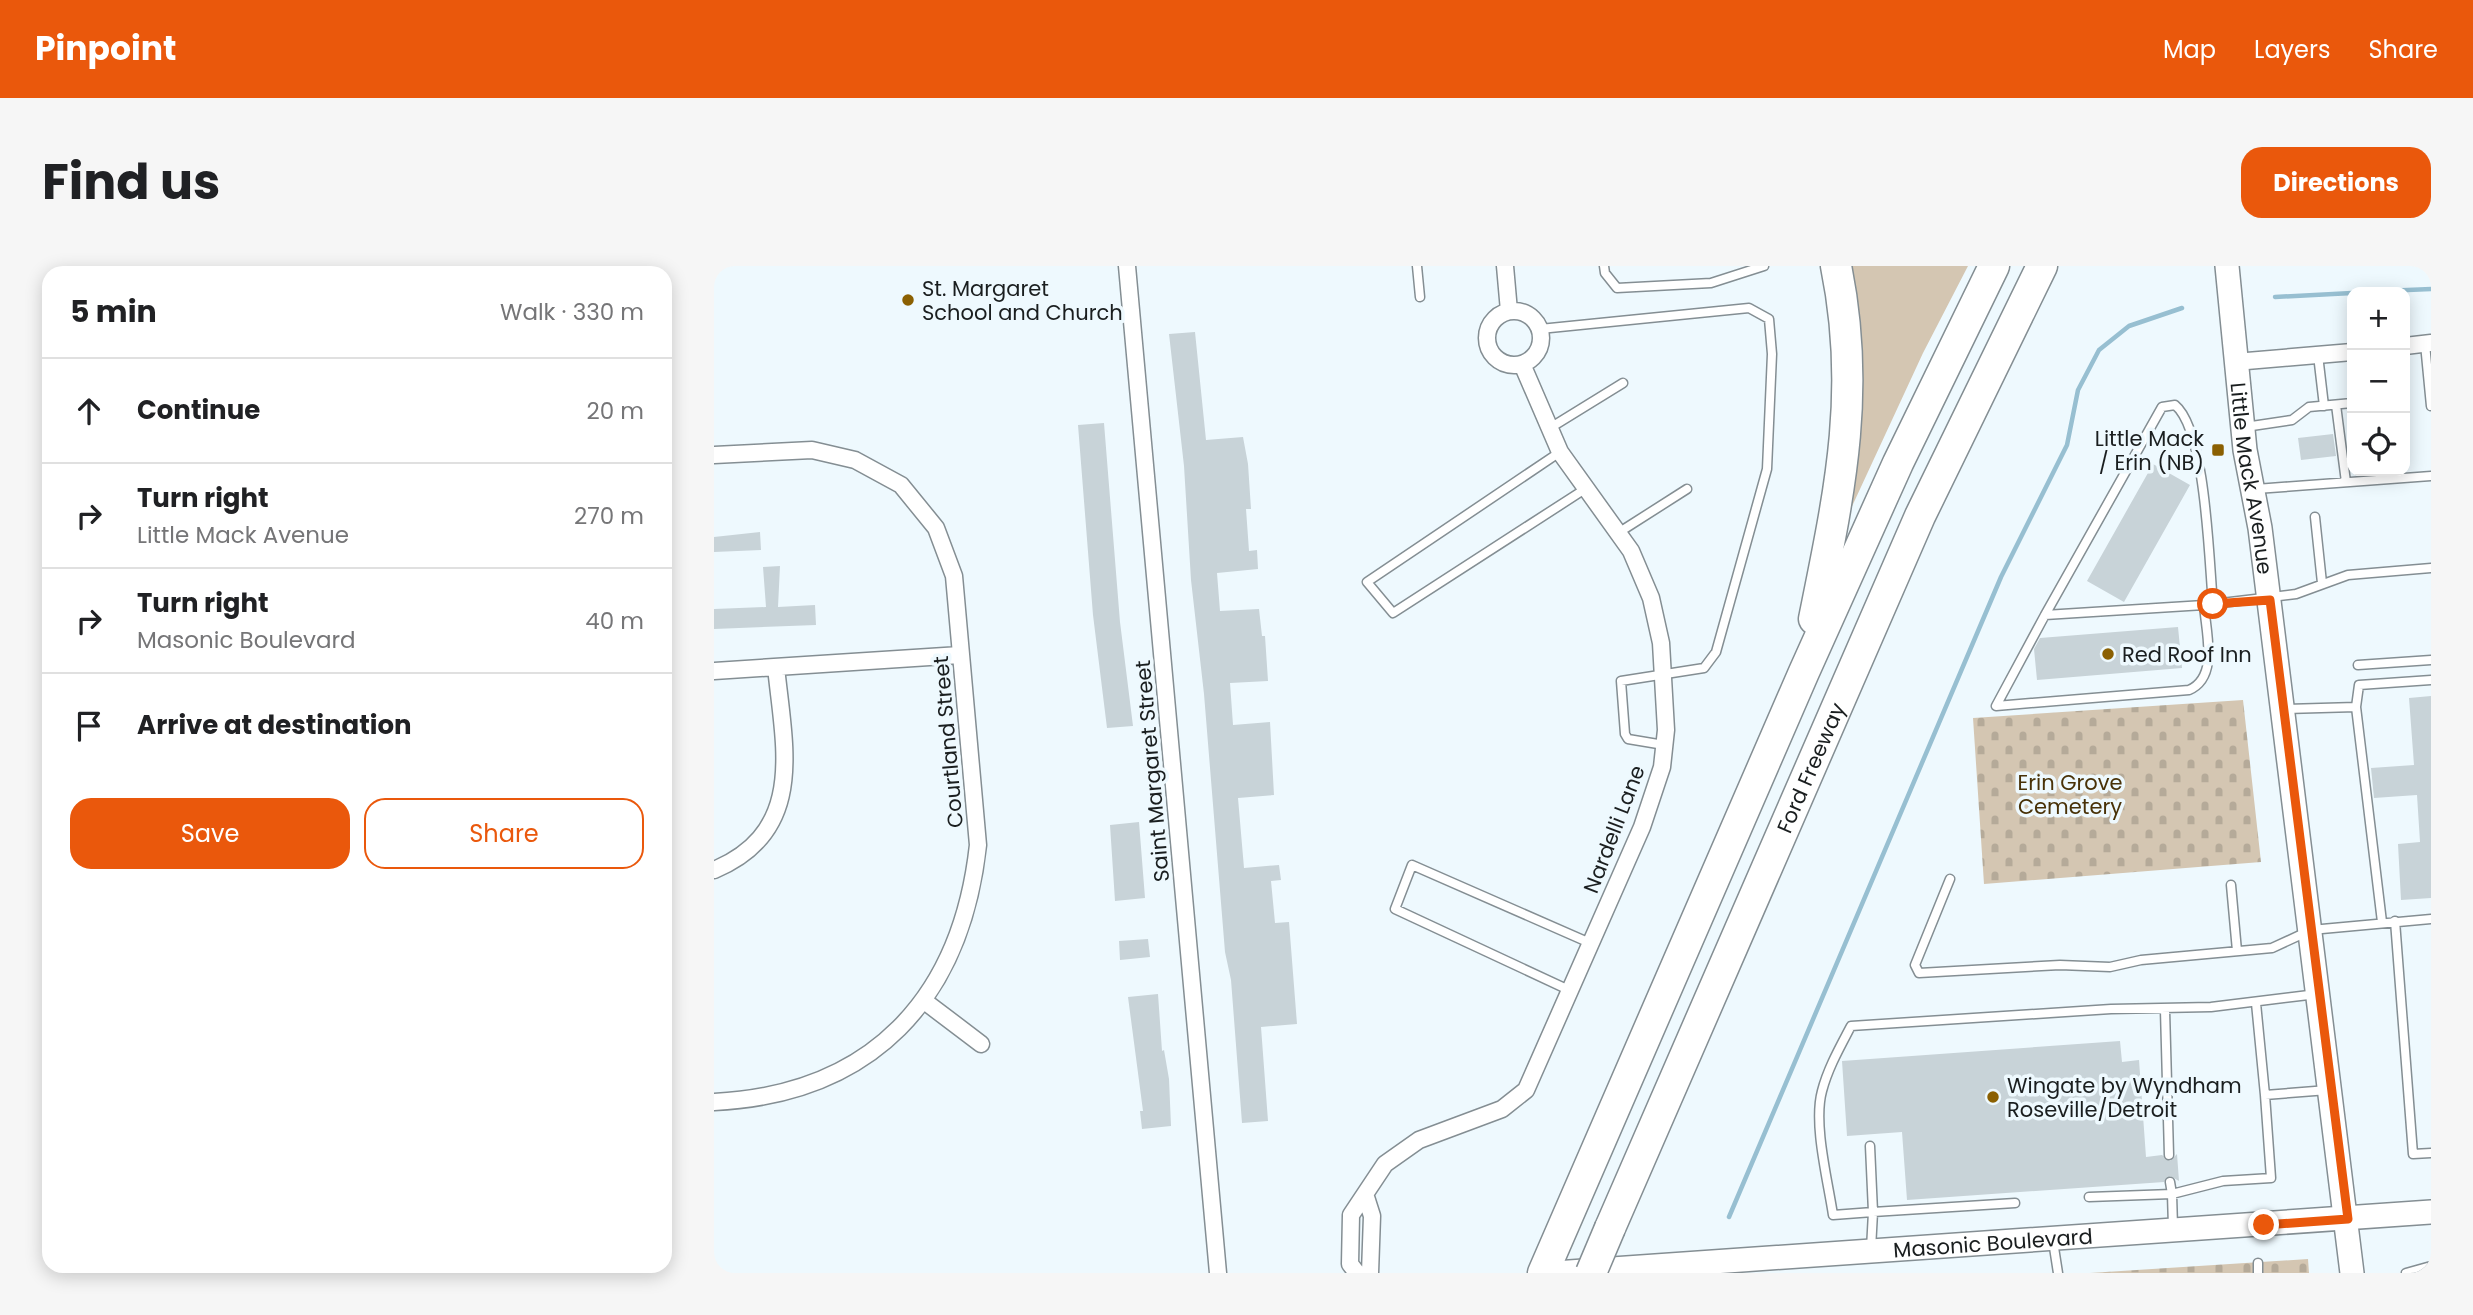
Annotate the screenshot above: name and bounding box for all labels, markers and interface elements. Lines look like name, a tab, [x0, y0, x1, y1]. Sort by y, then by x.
text: Pinpoint	[35, 25, 176, 72]
text: Map	[2163, 33, 2216, 66]
text: Layers	[2254, 33, 2330, 66]
text: Share	[2368, 33, 2438, 66]
button: Directions	[2241, 147, 2431, 218]
text: Find us	[42, 148, 220, 216]
place label: St. Margaret School and Church	[922, 274, 1123, 327]
map controls	[2347, 287, 2410, 476]
button: +	[2347, 287, 2410, 350]
text: 5 min	[70, 290, 157, 333]
marker: St. Margaret School and Church	[900, 292, 916, 308]
text: Walk · 330 m	[500, 296, 644, 328]
button: −	[2347, 350, 2410, 413]
street label: Little Mack Avenue	[2224, 381, 2280, 576]
icon: ahead	[70, 392, 108, 430]
text: Continue	[137, 392, 260, 428]
text: 20 m	[586, 395, 644, 427]
button: locate	[2347, 413, 2410, 476]
place label: Little Mack / Erin (NB)	[2095, 424, 2204, 477]
marker: Little Mack / Erin (NB)	[2210, 442, 2226, 458]
text: Turn right	[137, 480, 269, 516]
icon: right	[70, 497, 108, 535]
text: 270 m	[574, 500, 644, 532]
text: Little Mack Avenue	[137, 519, 349, 551]
text: Turn right	[137, 585, 269, 621]
route start	[2197, 588, 2228, 619]
icon: right	[70, 602, 108, 640]
text: 40 m	[585, 605, 644, 637]
text: Masonic Boulevard	[137, 624, 356, 656]
place label: Red Roof Inn	[2122, 640, 2252, 669]
marker: Red Roof Inn	[2100, 646, 2116, 662]
street label: Courtland Street	[926, 655, 970, 829]
street label: Saint Margaret Street	[1128, 659, 1176, 883]
street label: Ford Freeway	[1769, 698, 1852, 837]
icon: arrive	[70, 707, 108, 745]
text: Arrive at destination	[137, 707, 412, 743]
street label: Nardelli Lane	[1576, 761, 1652, 897]
park label: Erin Grove Cemetery	[2017, 768, 2123, 821]
button: Save	[70, 798, 350, 869]
button: Share	[364, 798, 644, 869]
place label: Wingate by Wyndham Roseville/Detroit	[2007, 1071, 2242, 1124]
marker: Wingate by Wyndham Roseville/Detroit	[1985, 1089, 2001, 1105]
route end	[2248, 1209, 2279, 1240]
street label: Masonic Boulevard	[1892, 1221, 2094, 1264]

